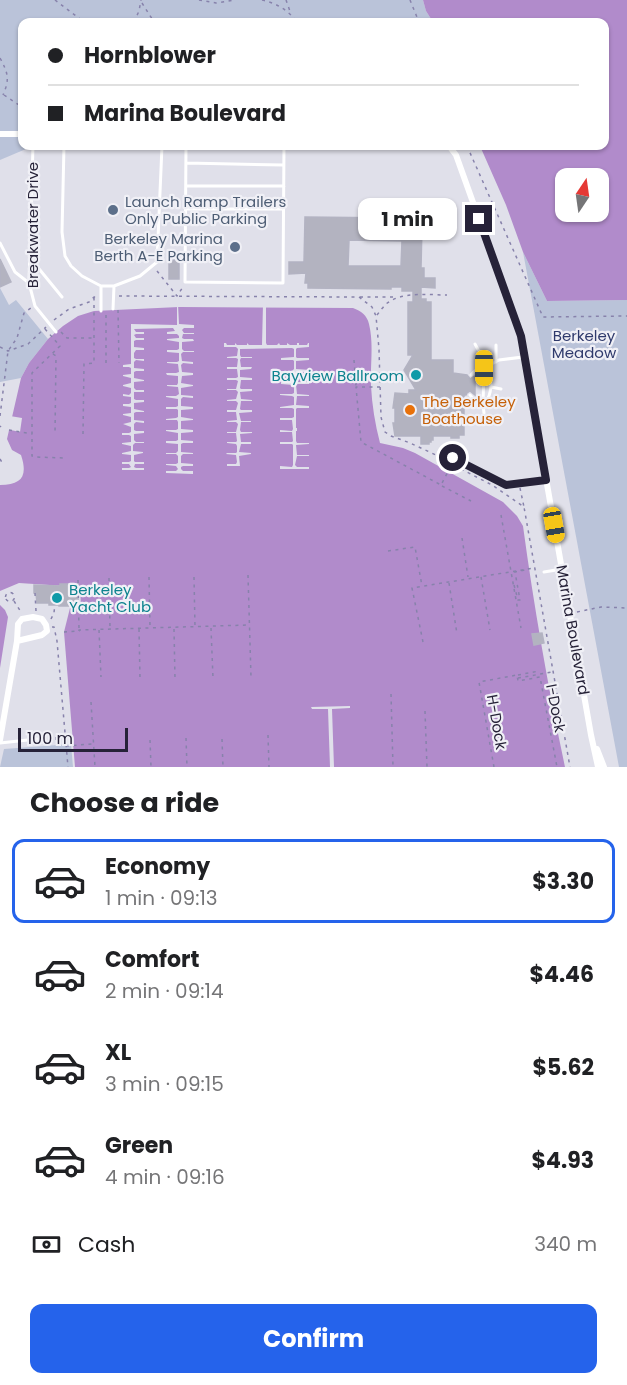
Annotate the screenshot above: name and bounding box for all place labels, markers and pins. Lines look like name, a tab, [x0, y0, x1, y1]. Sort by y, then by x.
place label: Launch Ramp Trailers Only Public Parking	[125, 191, 287, 229]
marker: Launch Ramp Trailers Only Public Parking	[106, 203, 120, 217]
place label: Berkeley Marina Berth A-E Parking	[94, 228, 223, 266]
marker: Berkeley Marina Berth A-E Parking	[228, 240, 242, 254]
place label: Bayview Ballroom	[272, 365, 404, 386]
marker: Bayview Ballroom	[409, 368, 423, 382]
place label: The Berkeley Boathouse	[422, 391, 516, 429]
marker: The Berkeley Boathouse	[403, 403, 417, 417]
place label: Berkeley Yacht Club	[69, 579, 151, 617]
marker: Berkeley Yacht Club	[50, 591, 64, 605]

